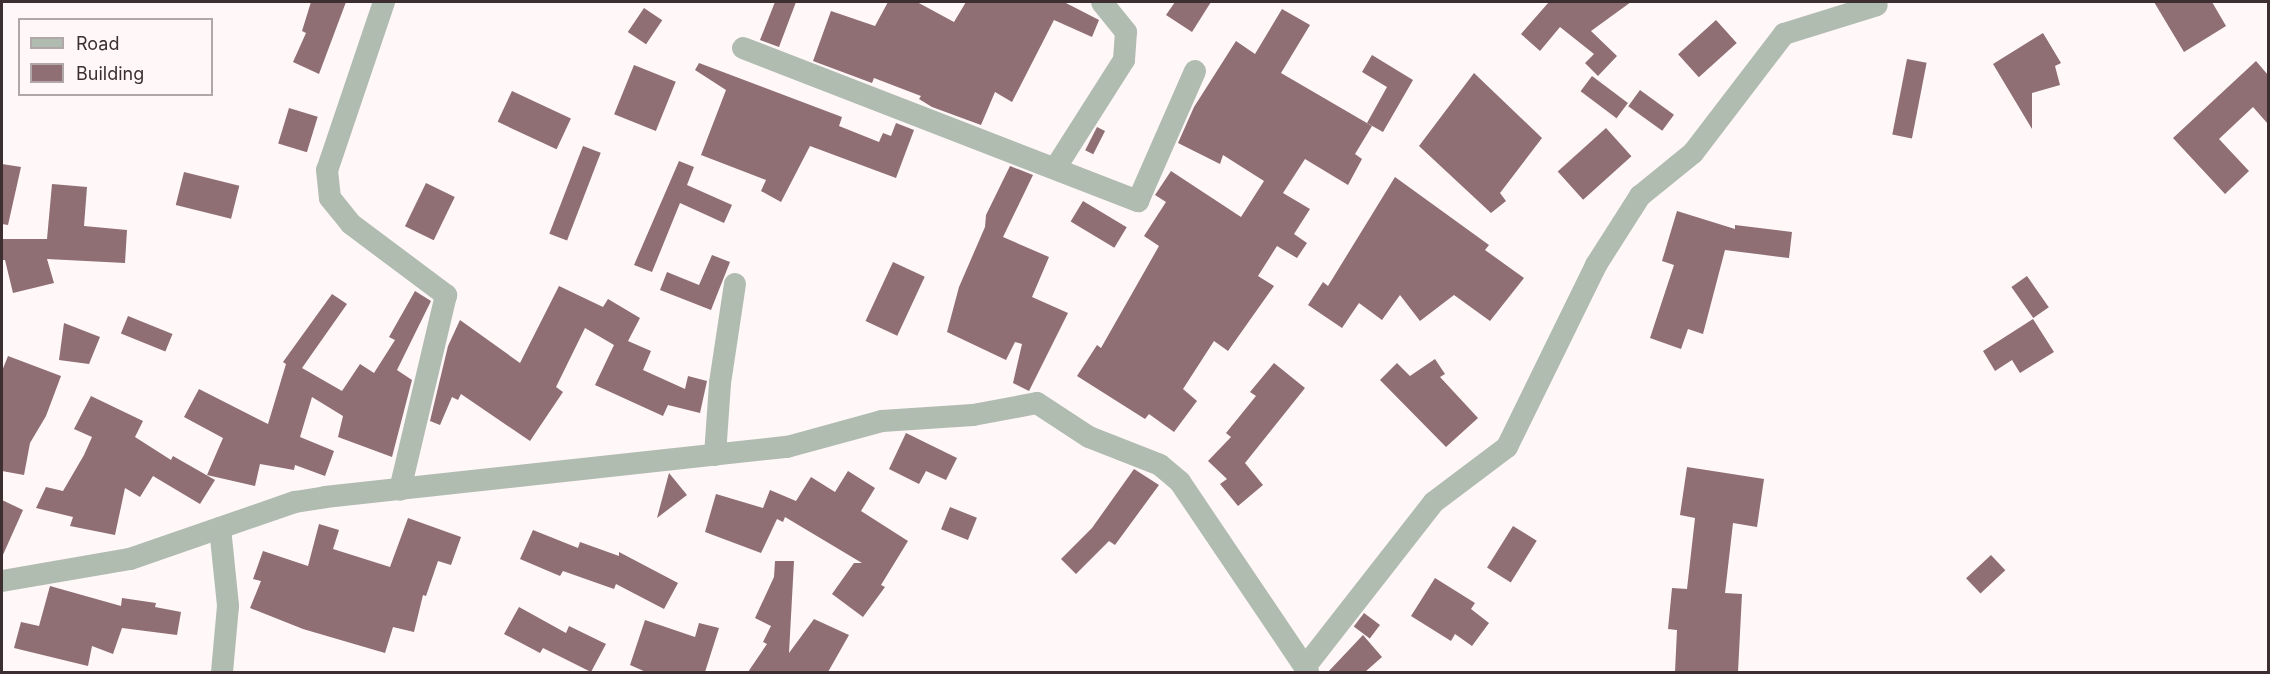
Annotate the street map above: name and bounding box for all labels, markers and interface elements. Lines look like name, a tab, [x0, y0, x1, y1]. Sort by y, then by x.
legend	[18, 18, 213, 96]
text: Road	[76, 33, 119, 54]
text: Building	[76, 63, 144, 84]

